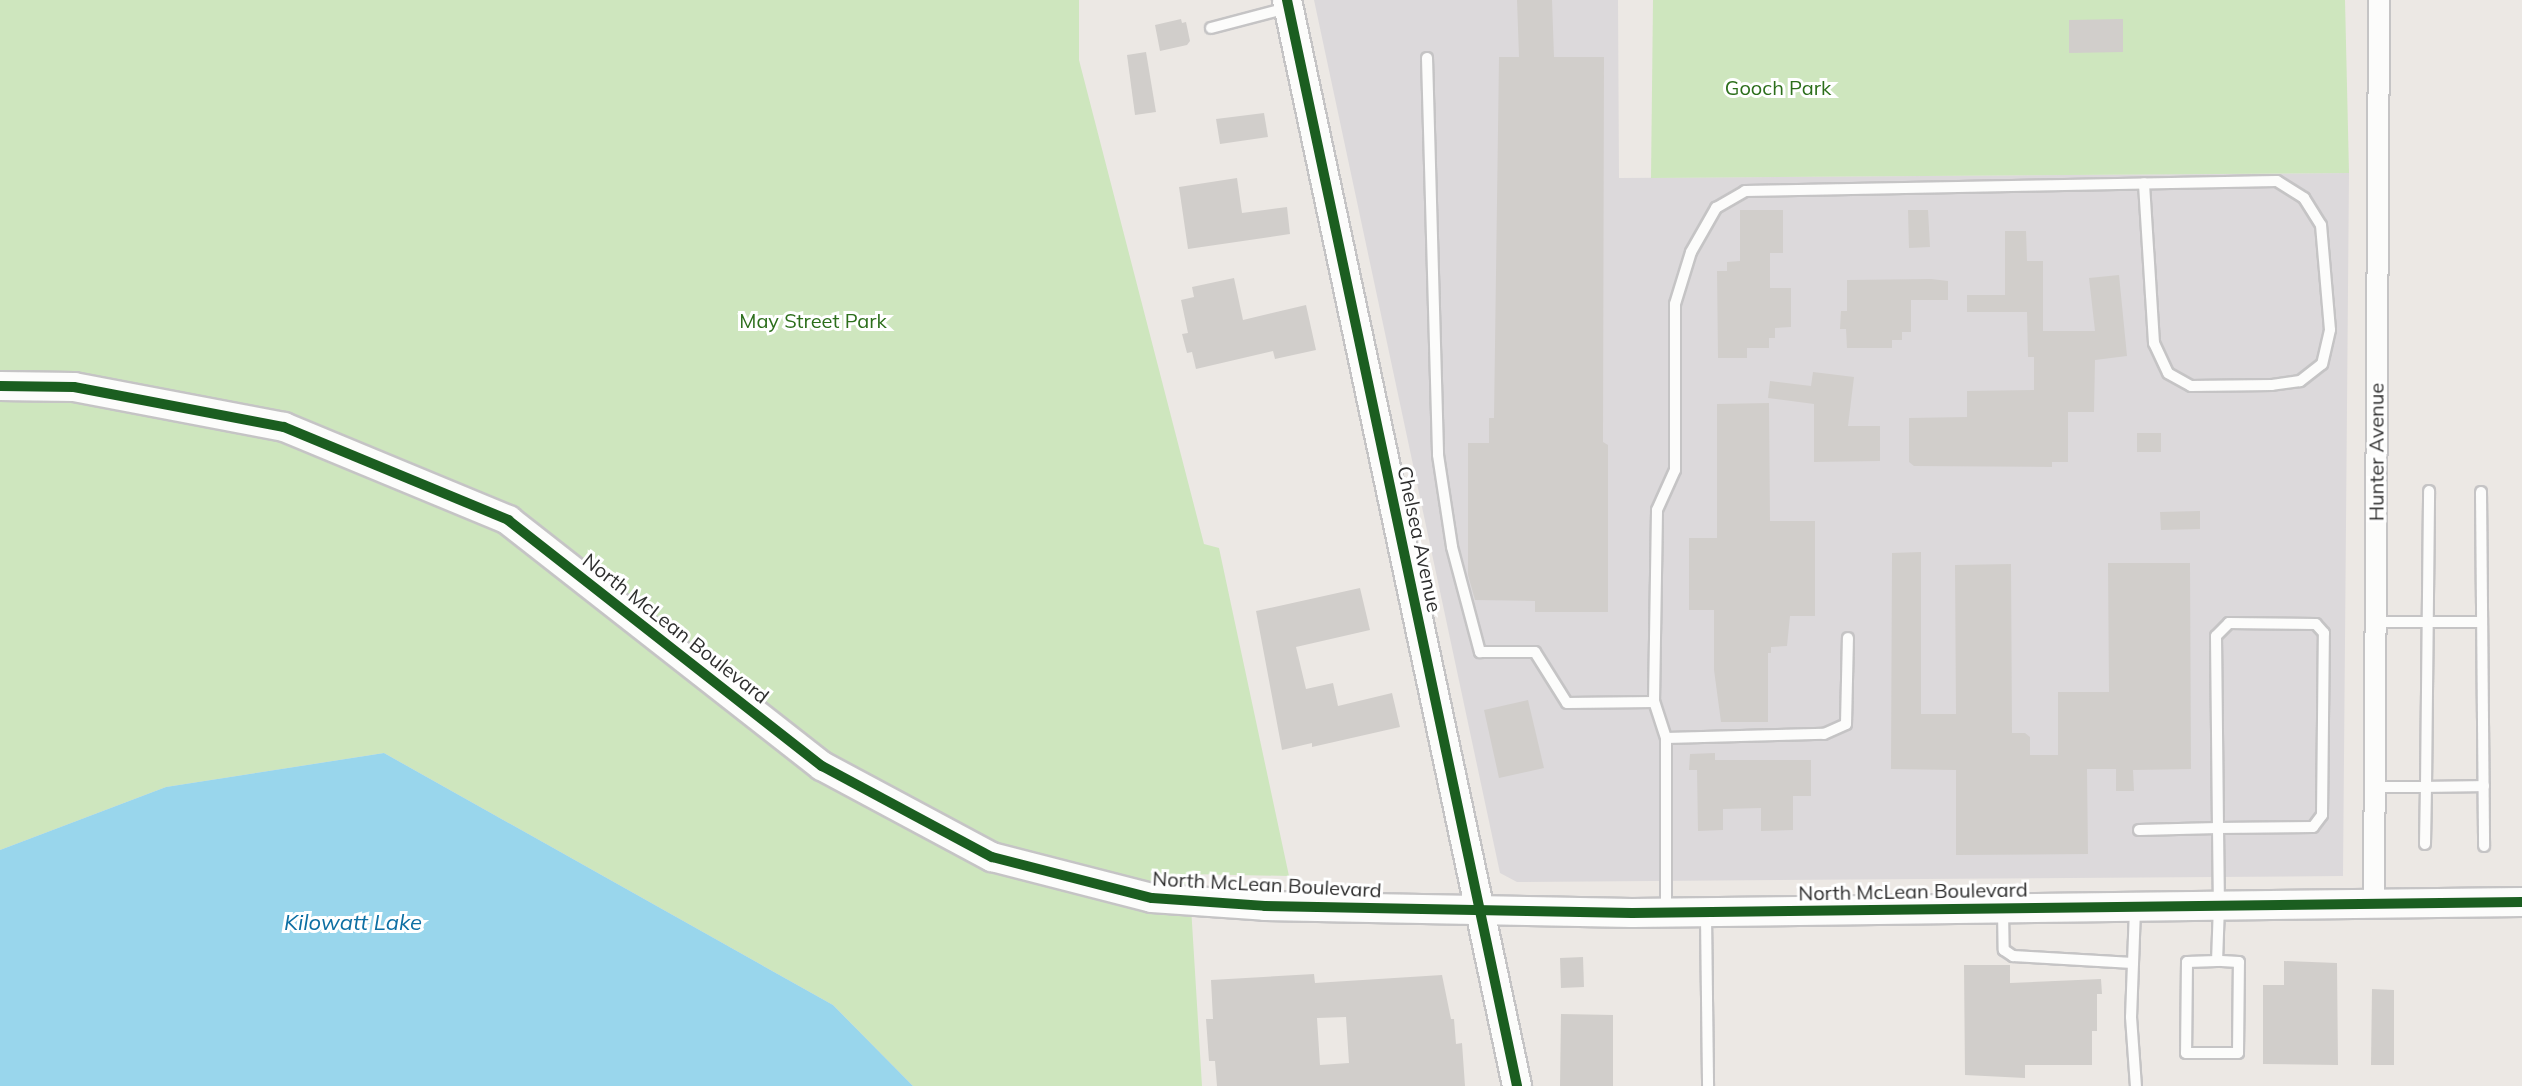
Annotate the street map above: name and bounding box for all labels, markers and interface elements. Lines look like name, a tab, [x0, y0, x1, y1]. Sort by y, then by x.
park label: Gooch Park	[1725, 75, 1831, 99]
park label: May Street Park	[739, 308, 887, 332]
street label: Hunter Avenue	[2364, 383, 2388, 521]
street label: Chelsea Avenue	[1393, 464, 1447, 614]
street label: North McLean Boulevard	[578, 548, 774, 708]
street label: North McLean Boulevard	[1152, 866, 1382, 902]
street label: North McLean Boulevard	[1798, 877, 2028, 905]
water label: Kilowatt Lake	[284, 910, 422, 936]

